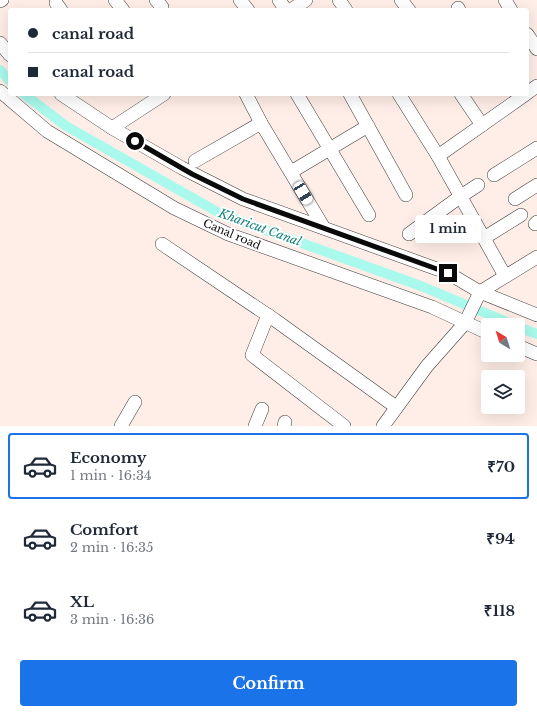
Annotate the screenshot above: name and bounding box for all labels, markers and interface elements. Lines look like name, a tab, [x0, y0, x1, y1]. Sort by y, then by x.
text: canal road	[52, 24, 134, 43]
text: canal road	[52, 62, 134, 81]
route start	[126, 132, 144, 150]
car	[292, 180, 314, 206]
water label: Kharicut Canal	[216, 205, 304, 249]
callout: 1 min	[415, 215, 481, 243]
street label: Canal road	[201, 216, 263, 253]
text: 1 min	[429, 220, 467, 237]
route end	[439, 264, 457, 282]
north arrow	[481, 318, 525, 362]
map controls	[481, 318, 525, 414]
button: layers	[481, 370, 525, 414]
icon: car	[22, 448, 58, 484]
text: Economy	[70, 448, 147, 467]
text: ₹70	[487, 457, 515, 476]
text: 1 min · 16:34	[70, 467, 152, 484]
icon: car	[22, 520, 58, 556]
text: Comfort	[70, 520, 138, 539]
text: ₹94	[486, 529, 515, 548]
text: 2 min · 16:35	[70, 539, 154, 556]
icon: car	[22, 592, 58, 628]
text: XL	[70, 592, 94, 611]
text: ₹118	[484, 601, 515, 620]
text: 3 min · 16:36	[70, 611, 154, 628]
button: Confirm	[20, 660, 517, 706]

